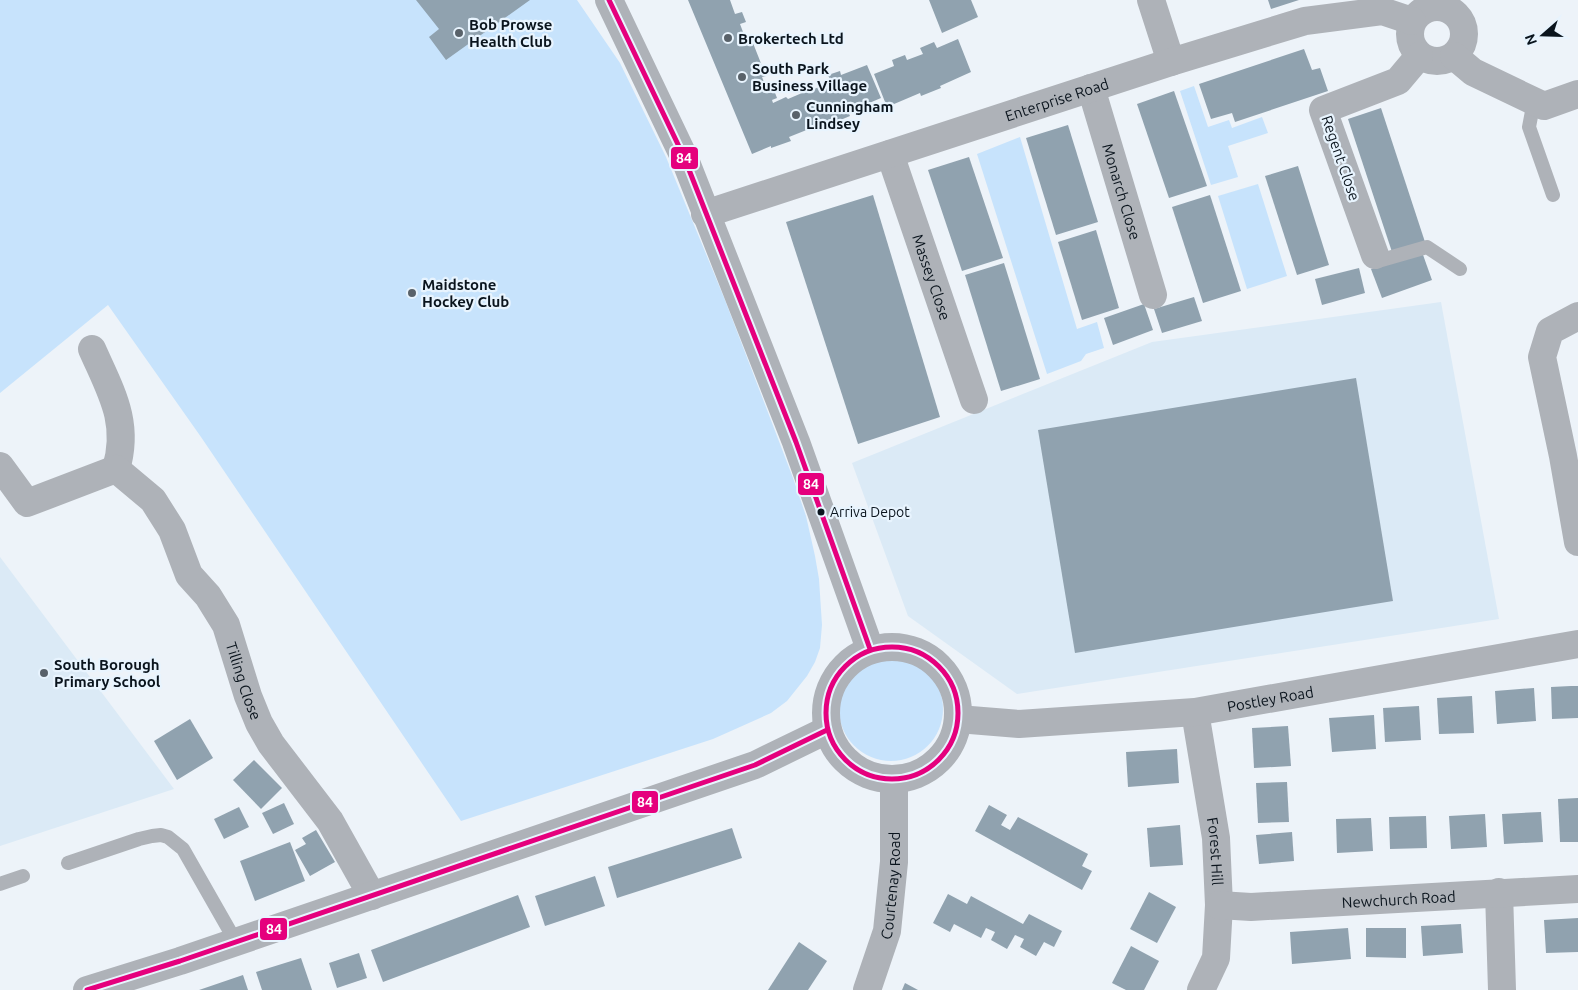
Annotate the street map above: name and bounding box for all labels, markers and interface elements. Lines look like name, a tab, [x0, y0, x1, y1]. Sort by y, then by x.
north arrow	[1518, 10, 1568, 60]
place label: Bob Prowse Health Club	[469, 16, 552, 50]
marker: Bob Prowse Health Club	[453, 27, 465, 39]
place label: Brokertech Ltd	[738, 30, 844, 47]
marker: Brokertech Ltd	[722, 32, 734, 44]
text: N	[1521, 32, 1540, 47]
place label: South Park Business Village	[752, 60, 867, 94]
marker: South Park Business Village	[736, 71, 748, 83]
street label: Enterprise Road	[1003, 74, 1111, 124]
place label: Cunningham Lindsey	[806, 98, 893, 132]
marker: Cunningham Lindsey	[790, 109, 802, 121]
street label: Regent Close	[1318, 113, 1364, 203]
street label: Monarch Close	[1100, 141, 1144, 242]
line badge: 84	[670, 146, 699, 170]
text: 84	[676, 150, 692, 166]
street label: Massey Close	[910, 232, 955, 322]
place label: Maidstone Hockey Club	[422, 276, 509, 310]
marker: Maidstone Hockey Club	[406, 287, 418, 299]
line badge: 84	[797, 472, 825, 496]
text: 84	[803, 476, 819, 492]
place label: Arriva Depot	[830, 504, 910, 520]
marker: Arriva Depot	[816, 507, 826, 517]
street label: Tilling Close	[223, 640, 265, 722]
place label: South Borough Primary School	[54, 656, 161, 690]
marker: South Borough Primary School	[38, 667, 50, 679]
street label: Postley Road	[1226, 683, 1315, 715]
line badge: 84	[631, 790, 659, 814]
text: 84	[637, 794, 653, 810]
street label: Forest Hill	[1204, 816, 1227, 886]
street label: Courtenay Road	[876, 832, 903, 942]
street label: Newchurch Road	[1341, 887, 1456, 910]
line badge: 84	[259, 917, 288, 941]
text: 84	[266, 921, 282, 937]

